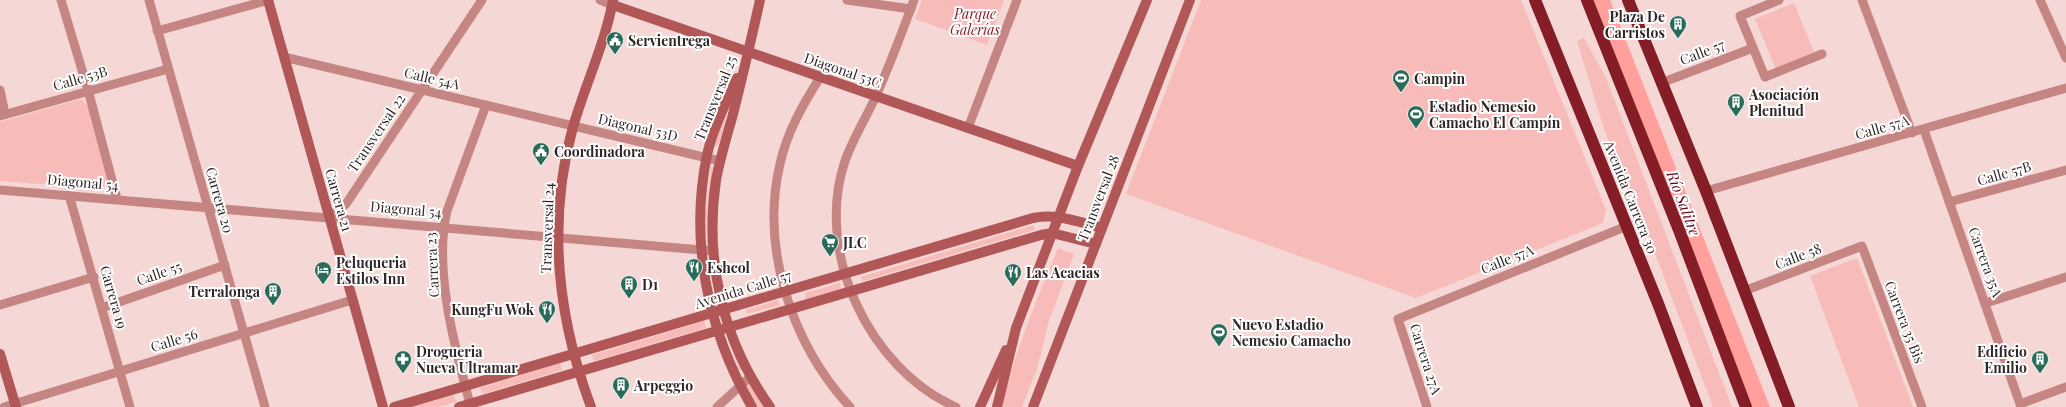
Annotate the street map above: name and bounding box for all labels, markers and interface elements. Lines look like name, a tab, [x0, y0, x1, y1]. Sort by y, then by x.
park label: Parque Galerías	[950, 4, 1001, 39]
place label: Plaza De Carristos	[1605, 7, 1665, 42]
building icon: Plaza De Carristos	[1668, 14, 1688, 39]
public building icon: Servientrega	[605, 30, 625, 55]
place label: Servientrega	[628, 31, 711, 50]
street label: Calle 57	[1677, 35, 1727, 69]
street label: Diagonal 53C	[802, 48, 884, 92]
street label: Transversal 25	[689, 53, 741, 143]
street label: Calle 53B	[51, 61, 110, 95]
street label: Calle 54A	[402, 62, 462, 94]
sports icon: Campin	[1391, 68, 1411, 93]
place label: Campin	[1414, 69, 1466, 88]
place label: Asociación Plenitud	[1748, 85, 1820, 120]
street label: Transversal 22	[343, 90, 409, 176]
building icon: Asociación Plenitud	[1726, 92, 1746, 117]
place label: Estadio Nemesio Camacho El Campín	[1429, 97, 1561, 132]
sports icon: Estadio Nemesio Camacho El Campín	[1406, 104, 1426, 129]
street label: Diagonal 53D	[596, 109, 680, 145]
street label: Calle 57A	[1853, 110, 1911, 144]
street label: Avenida Carrera 30	[1599, 137, 1662, 256]
public building icon: Coordinadora	[531, 141, 551, 166]
place label: Coordinadora	[554, 142, 645, 161]
street label: Transversal 28	[1073, 152, 1123, 244]
street label: Calle 57B	[1975, 156, 2033, 190]
street label: Carrera 20	[202, 165, 238, 235]
street label: Carrera 21	[321, 166, 357, 234]
water label: Río Salitre	[1662, 167, 1706, 239]
street label: Diagonal 54	[46, 169, 120, 195]
street label: Transversal 24	[536, 182, 558, 274]
street label: Diagonal 54	[369, 196, 443, 222]
street label: Carrera 35A	[1965, 224, 2008, 300]
street label: Carrera 23	[421, 232, 443, 298]
supermarket icon: JLC	[820, 232, 840, 257]
place label: JLC	[842, 233, 867, 252]
street label: Calle 58	[1772, 239, 1824, 273]
street label: Calle 57A	[1478, 240, 1536, 278]
place label: Peluqueria Estilos Inn	[336, 253, 407, 288]
street label: Calle 55	[134, 256, 184, 290]
restaurant icon: Eshcol	[684, 257, 704, 282]
place label: Eshcol	[707, 258, 751, 277]
hotel icon: Peluqueria Estilos Inn	[313, 260, 333, 285]
restaurant icon: Las Acacias	[1003, 262, 1023, 287]
street label: Carrera 19	[96, 263, 132, 331]
place label: Las Acacias	[1026, 263, 1100, 282]
street label: Avenida Calle 57	[691, 265, 794, 313]
building icon: D1	[619, 274, 639, 299]
place label: D1	[642, 275, 658, 294]
street label: Carrera 35 Bis	[1881, 278, 1929, 366]
building icon: Terralonga	[263, 281, 283, 306]
place label: Terralonga	[188, 282, 261, 301]
restaurant icon: KungFu Wok	[537, 299, 557, 324]
place label: KungFu Wok	[451, 300, 535, 319]
place label: Nuevo Estadio Nemesio Camacho	[1232, 315, 1351, 350]
street label: Carrera 27A	[1406, 321, 1446, 397]
sports icon: Nuevo Estadio Nemesio Camacho	[1209, 322, 1229, 347]
street label: Calle 56	[148, 324, 200, 356]
place label: Drogueria Nueva Ultramar	[416, 342, 518, 377]
place label: Edificio Emilio	[1977, 342, 2027, 377]
pharmacy icon: Drogueria Nueva Ultramar	[393, 349, 413, 374]
building icon: Edificio Emilio	[2030, 349, 2050, 374]
building icon: Arpeggio	[611, 375, 631, 400]
place label: Arpeggio	[633, 376, 693, 395]

